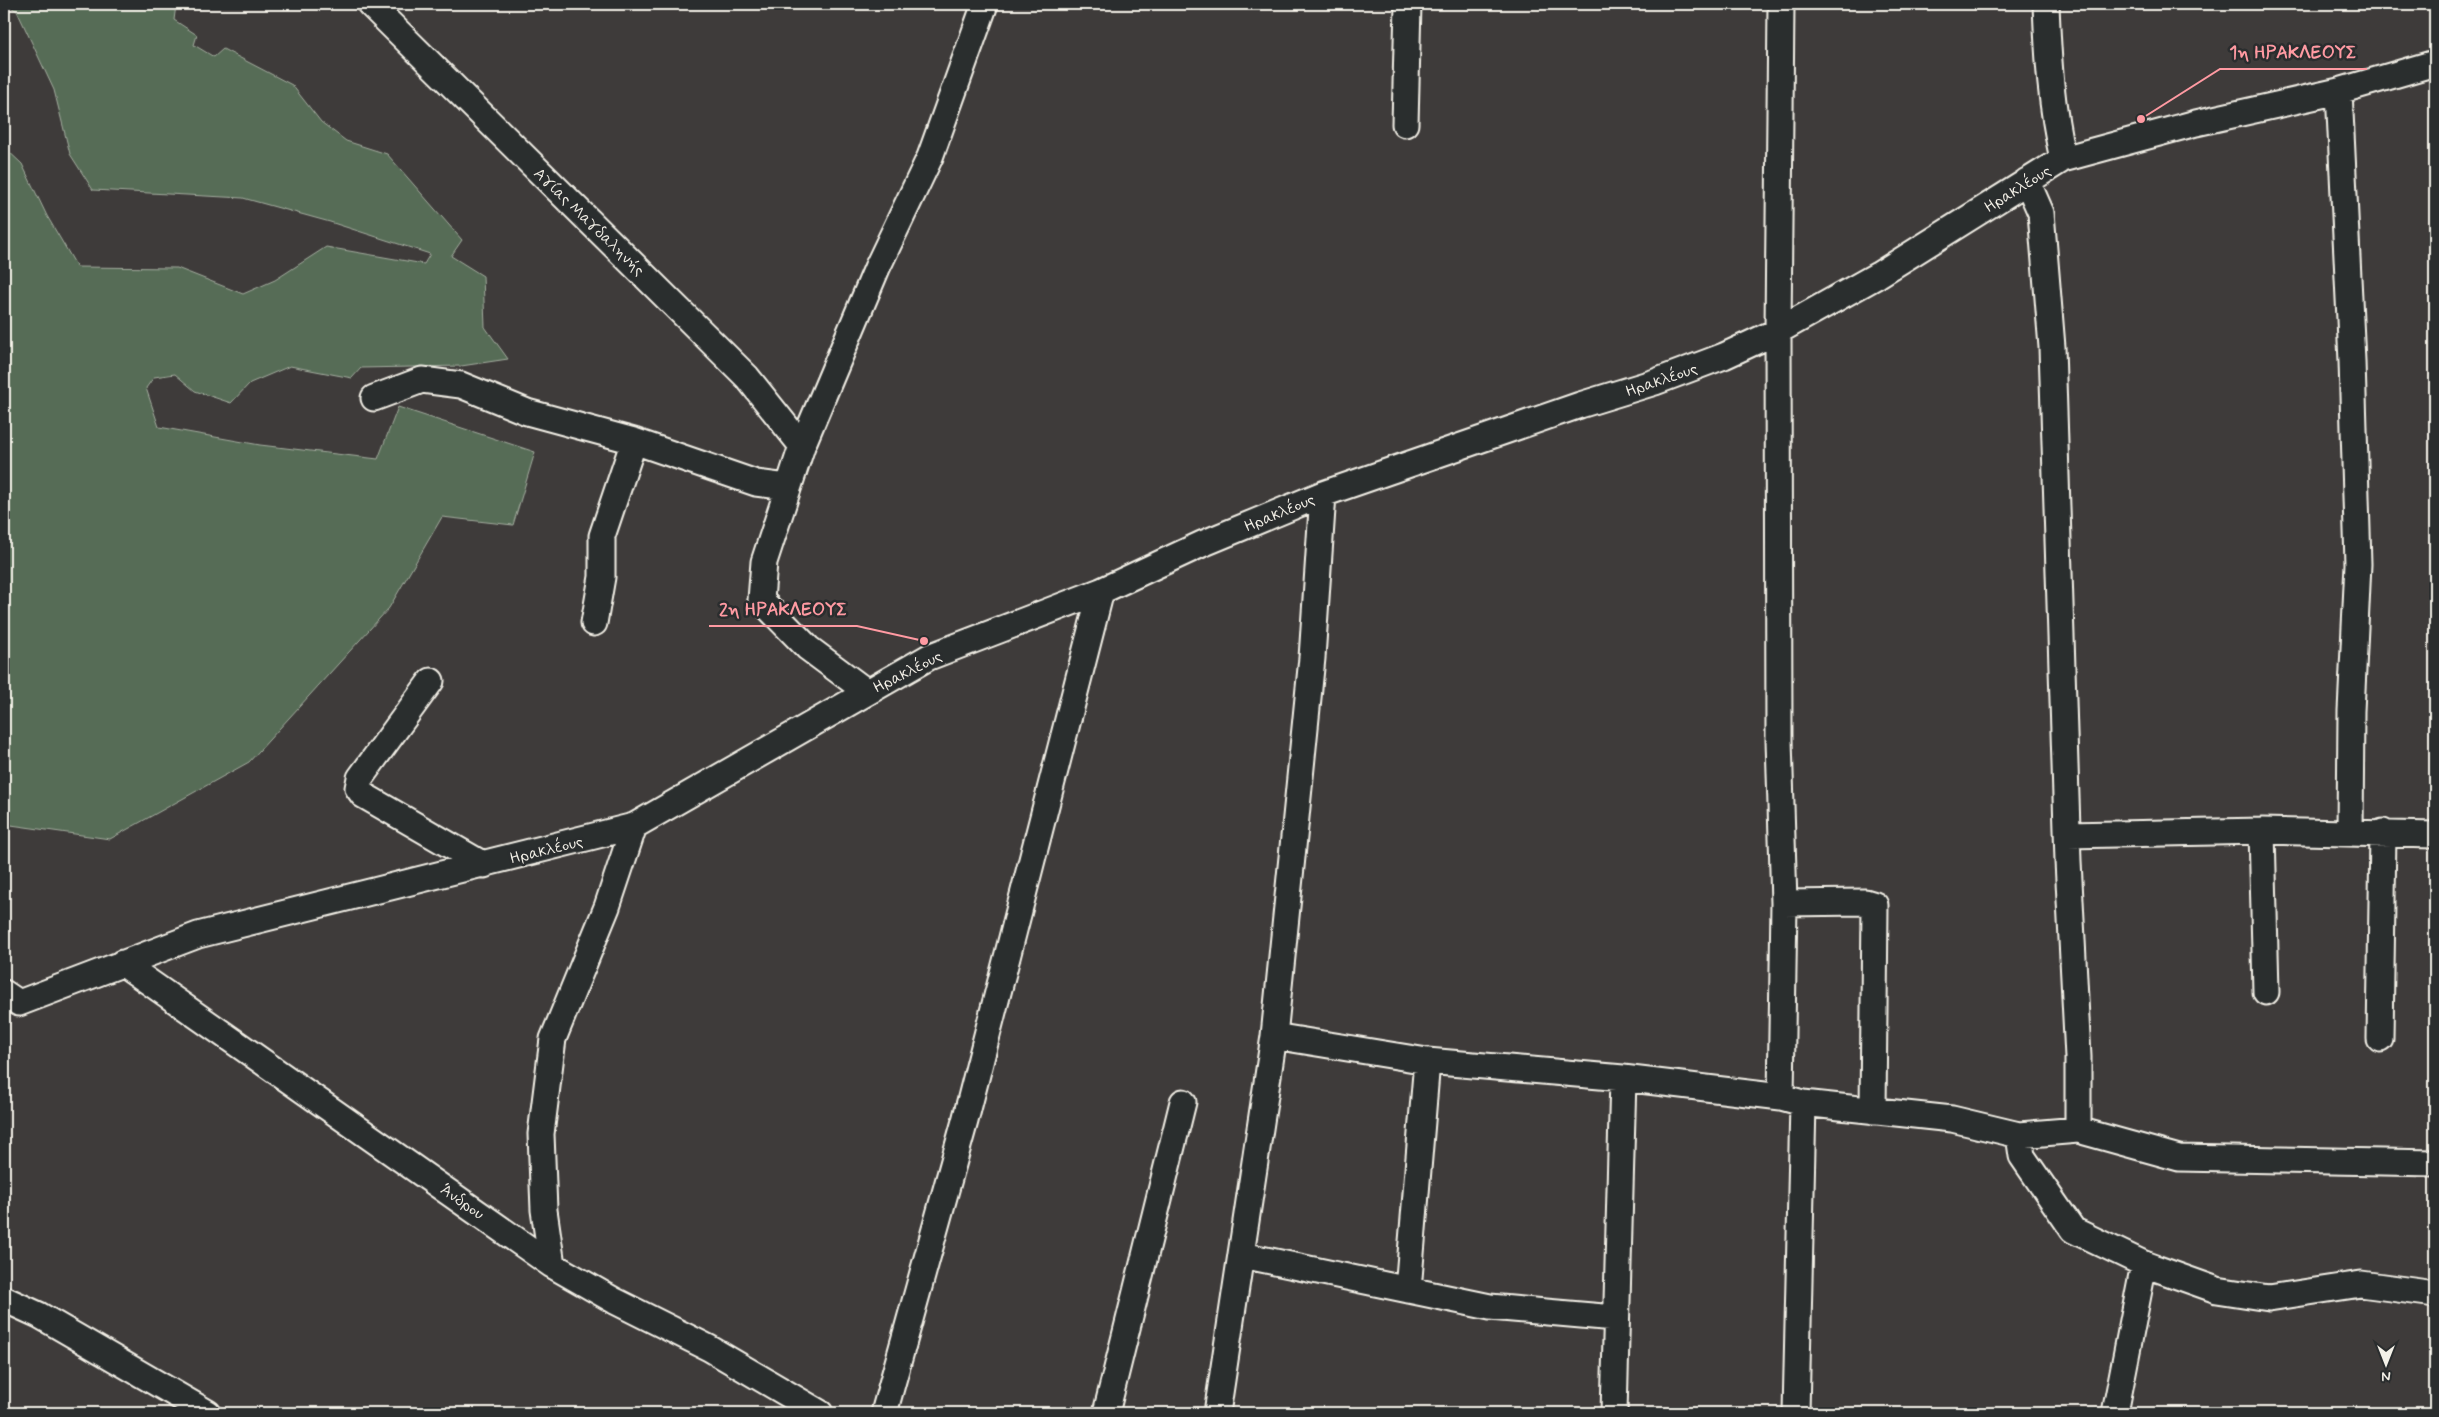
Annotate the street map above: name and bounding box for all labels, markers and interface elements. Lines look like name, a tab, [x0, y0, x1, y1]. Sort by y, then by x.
callout: 1η ΗΡΑΚΛΕΟΥΣ	[2220, 36, 2367, 69]
text: 1η ΗΡΑΚΛΕΟΥΣ	[2229, 41, 2357, 65]
street label: Ηρακλέους	[1980, 160, 2055, 218]
street label: Αγίας Μαγδαληνής	[529, 164, 649, 281]
street label: Ηρακλέους	[1622, 357, 1700, 403]
street label: Ηρακλέους	[1241, 488, 1318, 538]
callout: 2η ΗΡΑΚΛΕΟΥΣ	[709, 593, 857, 626]
text: 2η ΗΡΑΚΛΕΟΥΣ	[719, 598, 847, 622]
street label: Ηρακλέους	[869, 645, 946, 699]
street label: Ηρακλέους	[507, 830, 585, 870]
street label: Άνδρου	[436, 1180, 488, 1225]
north arrow	[2362, 1340, 2412, 1390]
text: N	[2381, 1367, 2391, 1385]

